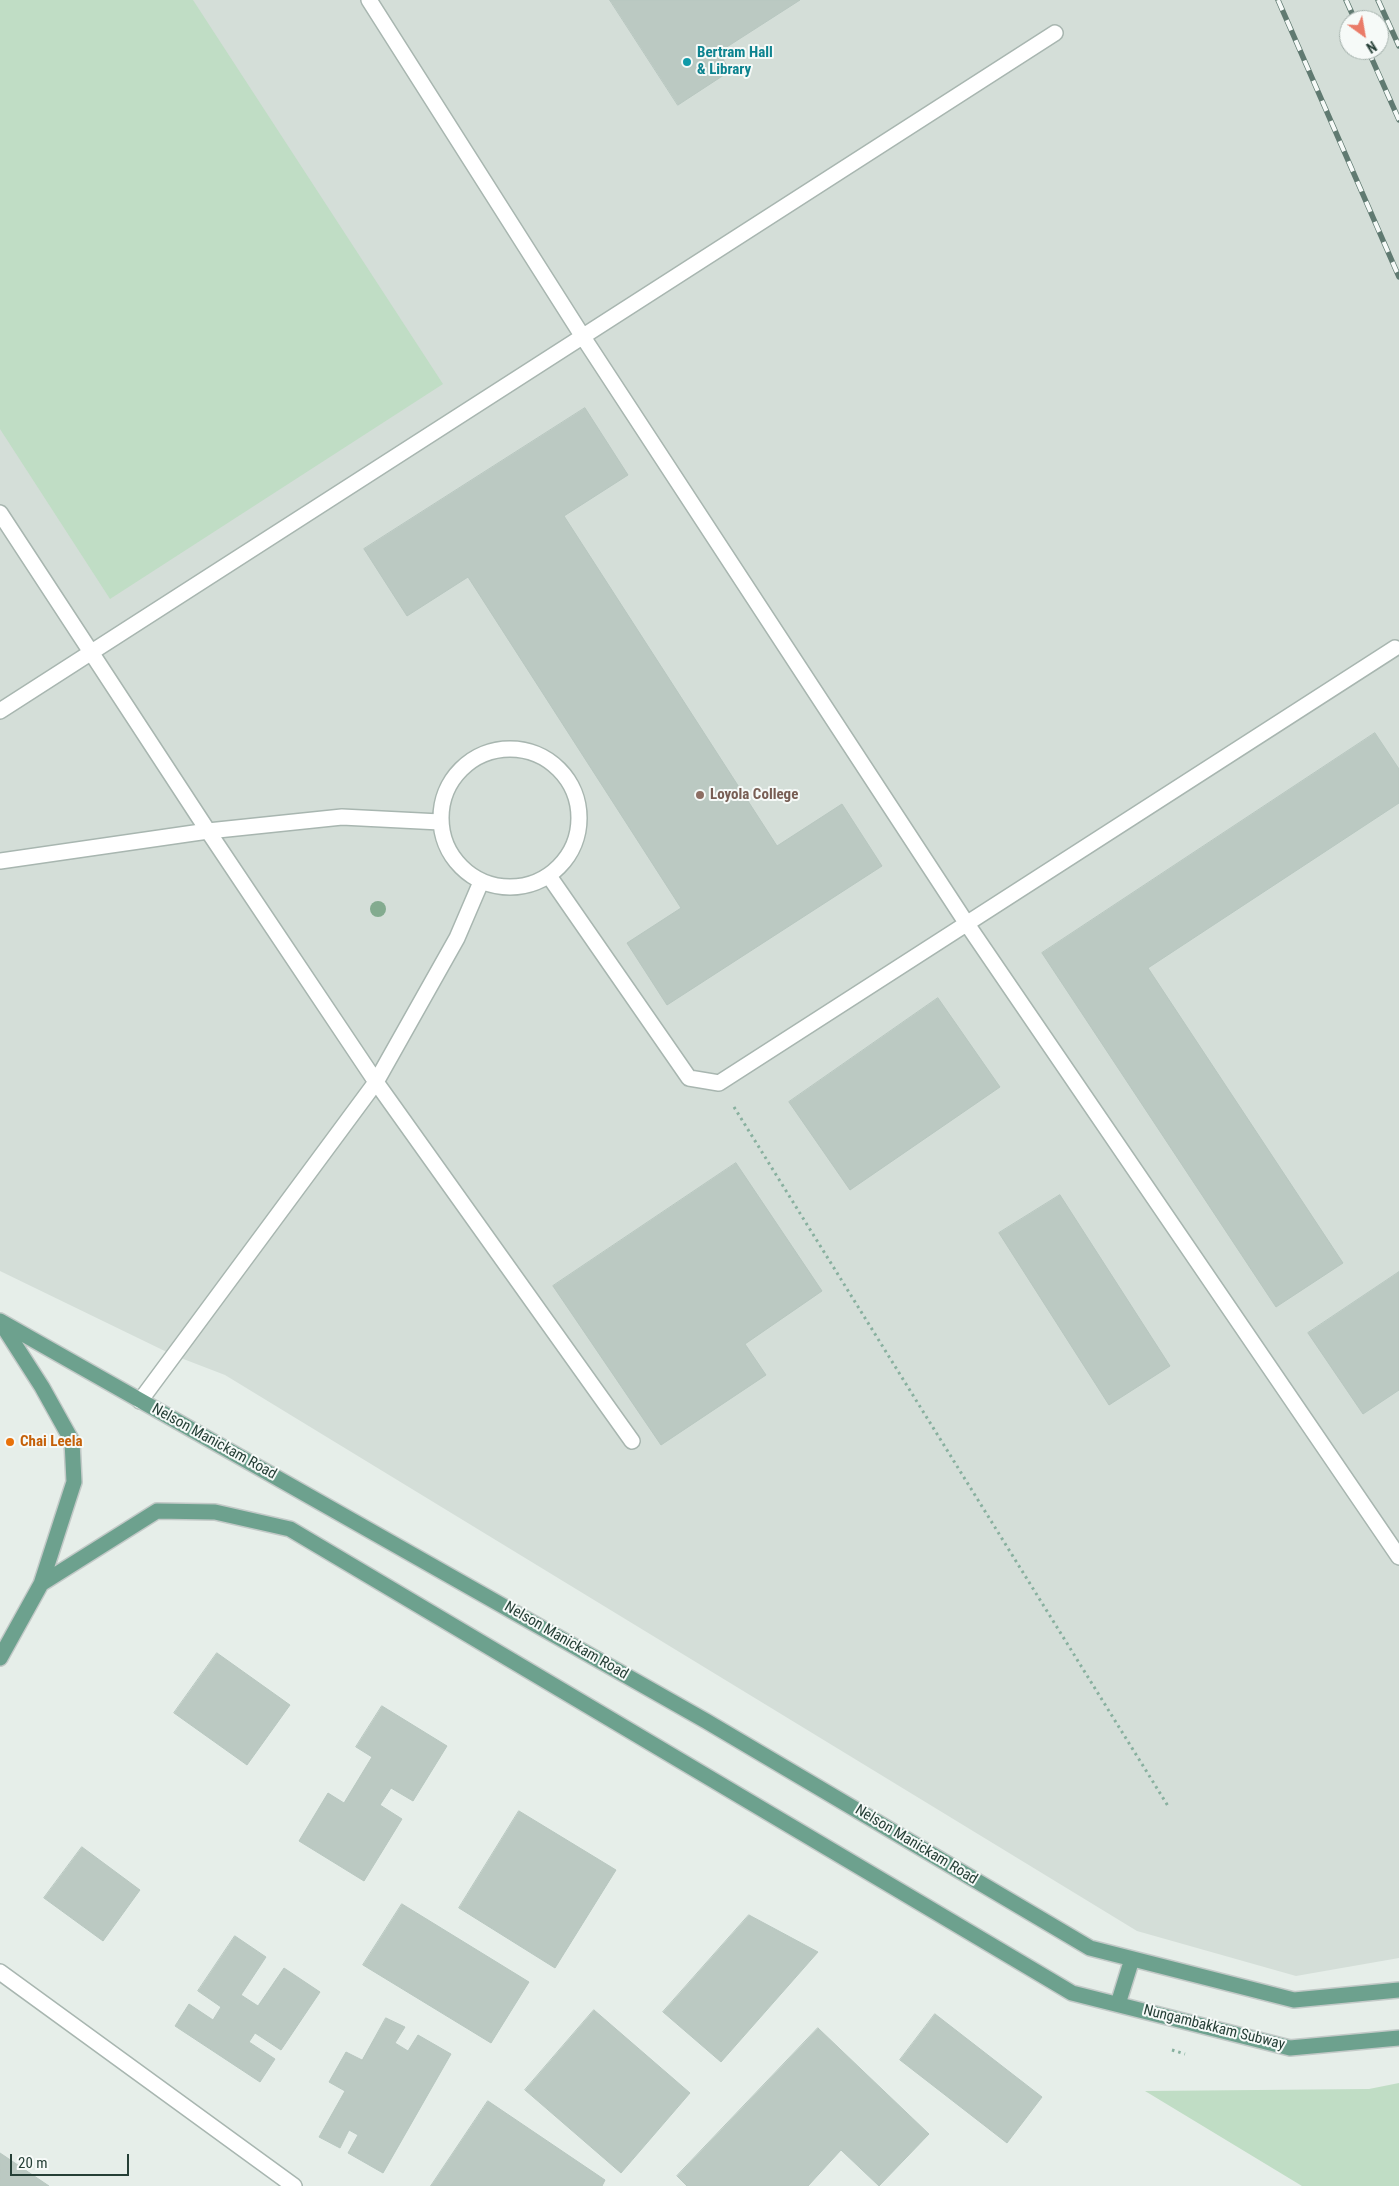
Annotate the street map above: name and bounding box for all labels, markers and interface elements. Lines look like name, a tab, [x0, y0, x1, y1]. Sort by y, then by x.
north arrow	[1339, 10, 1389, 60]
text: N	[1364, 38, 1379, 56]
place label: Bertram Hall & Library	[697, 44, 773, 79]
marker: Bertram Hall & Library	[681, 56, 693, 68]
place label: Loyola College	[710, 786, 798, 804]
marker: Loyola College	[694, 789, 706, 801]
street label: Nelson Manickam Road	[149, 1400, 279, 1484]
place label: Chai Leela	[20, 1433, 83, 1451]
marker: Chai Leela	[4, 1436, 16, 1448]
street label: Nelson Manickam Road	[501, 1598, 631, 1684]
street label: Nelson Manickam Road	[851, 1801, 981, 1889]
street label: Nungambakkam Subway	[1141, 2002, 1287, 2054]
scale bar	[12, 2144, 131, 2176]
text: 20 m	[18, 2154, 48, 2172]

